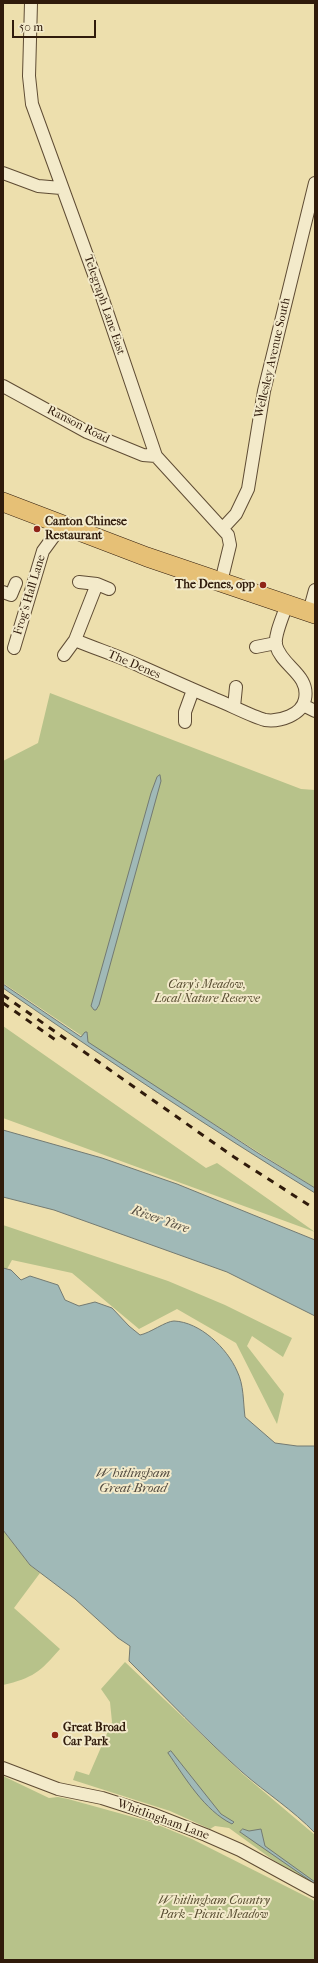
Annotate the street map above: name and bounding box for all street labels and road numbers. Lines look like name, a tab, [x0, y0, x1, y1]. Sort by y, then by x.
street label: Telegraph Lane East	[80, 253, 128, 357]
street label: Wellesley Avenue South	[252, 296, 294, 420]
street label: Ranson Road	[44, 403, 112, 447]
street label: Frog's Hall Lane	[11, 553, 49, 637]
street label: The Denes	[105, 647, 163, 683]
street label: Whitlingham Lane	[115, 1797, 211, 1843]

